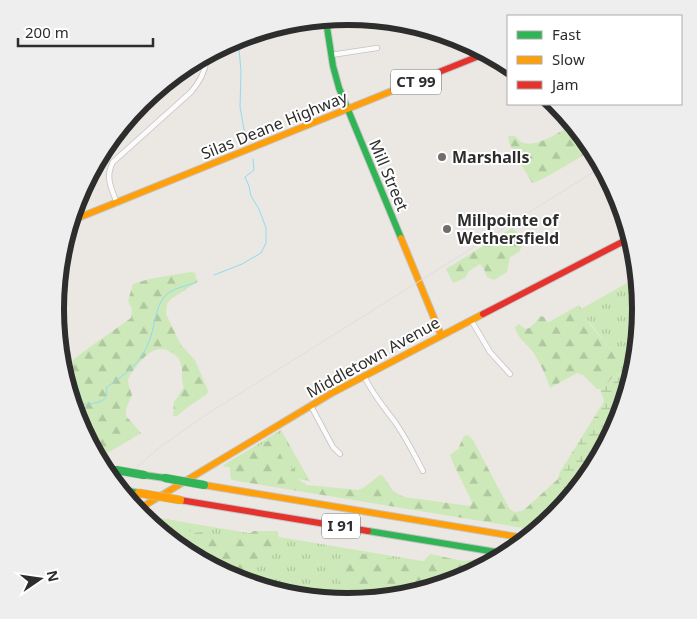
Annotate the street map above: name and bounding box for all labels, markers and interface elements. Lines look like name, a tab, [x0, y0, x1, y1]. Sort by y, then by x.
scale bar	[18, 15, 152, 47]
legend	[507, 15, 682, 105]
text: 200 m	[25, 22, 69, 42]
text: Fast	[552, 24, 581, 44]
text: Slow	[552, 49, 585, 69]
road number: CT 99	[391, 70, 441, 94]
text: Jam	[550, 74, 579, 94]
street label: Silas Deane Highway	[198, 85, 351, 164]
street label: Mill Street	[364, 136, 414, 214]
place label: Marshalls	[452, 146, 529, 168]
marker: Marshalls	[436, 151, 448, 163]
place label: Millpointe of Wethersfield	[457, 209, 559, 249]
marker: Millpointe of Wethersfield	[441, 223, 453, 235]
street label: Middletown Avenue	[302, 311, 444, 403]
road number: I 91	[322, 514, 360, 538]
north arrow	[15, 554, 65, 604]
text: N	[43, 568, 64, 584]

